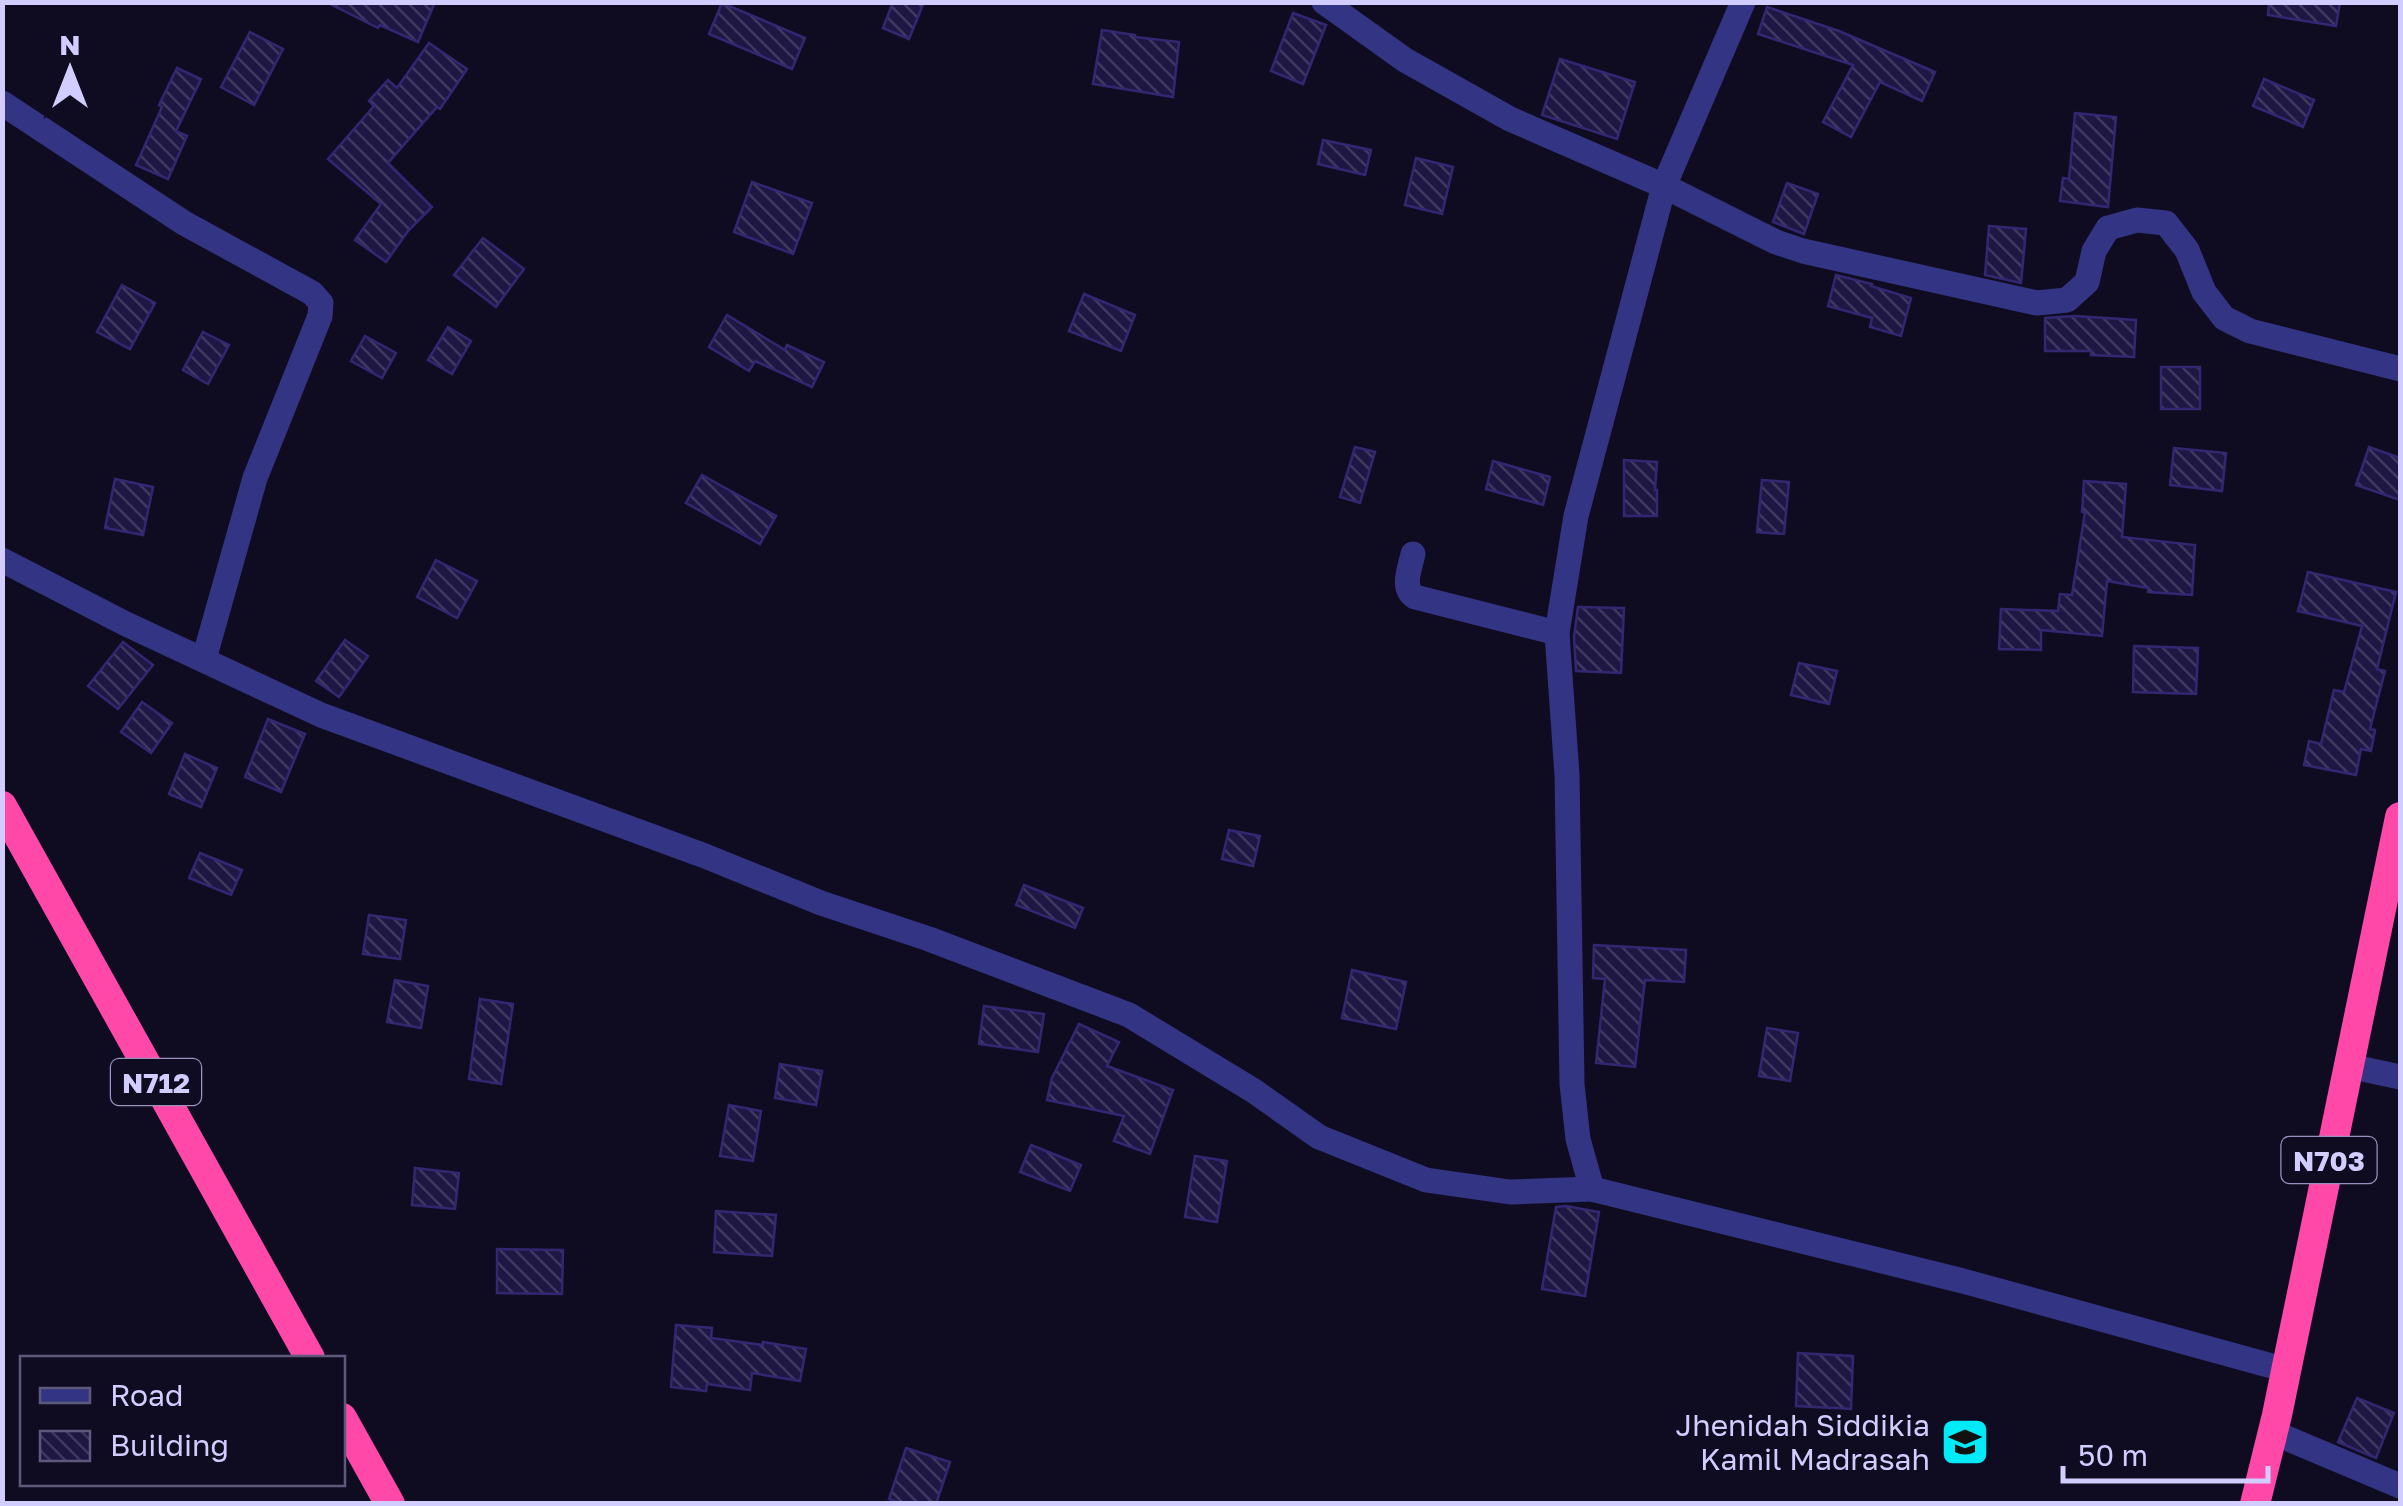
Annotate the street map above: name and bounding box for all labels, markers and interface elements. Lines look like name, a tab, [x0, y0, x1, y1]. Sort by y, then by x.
north arrow	[20, 20, 120, 120]
text: N	[59, 28, 81, 61]
road number: N712	[111, 1059, 201, 1105]
road number: N703	[2282, 1137, 2376, 1183]
legend	[20, 1356, 345, 1486]
text: Road	[110, 1377, 184, 1413]
place label: Jhenidah Siddikia Kamil Madrasah	[1676, 1407, 1930, 1477]
school or university icon: Jhenidah Siddikia Kamil Madrasah	[1939, 1416, 1991, 1468]
scale bar	[2063, 1421, 2268, 1483]
text: Building	[110, 1427, 229, 1463]
text: 50 m	[2078, 1437, 2148, 1473]

